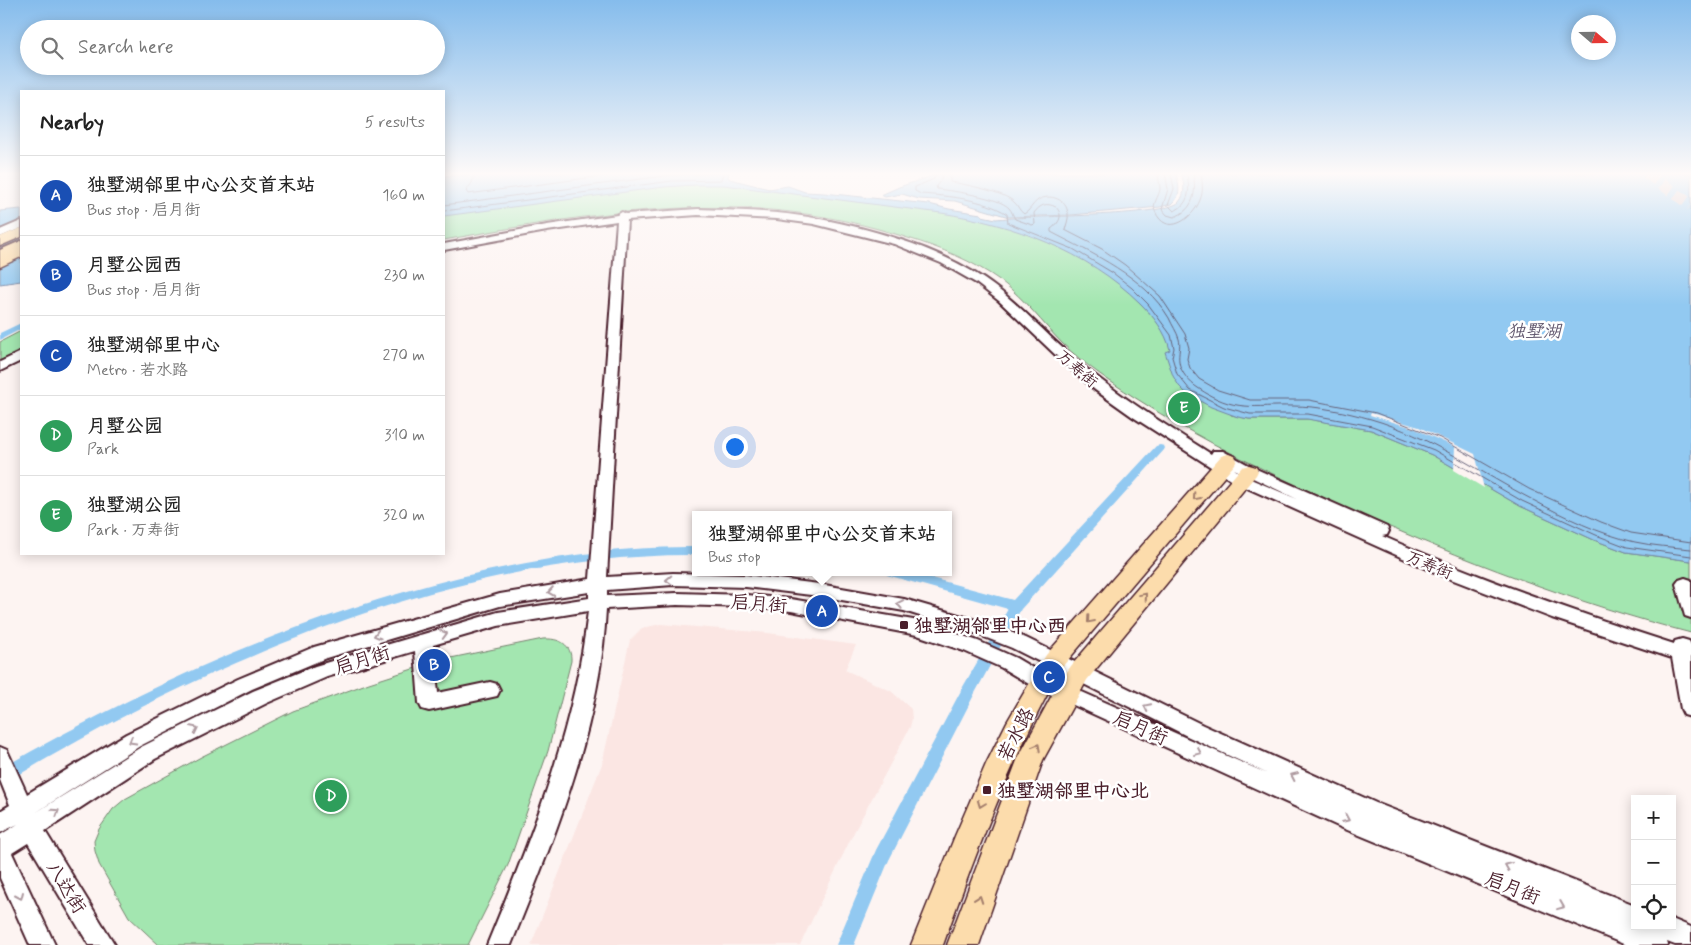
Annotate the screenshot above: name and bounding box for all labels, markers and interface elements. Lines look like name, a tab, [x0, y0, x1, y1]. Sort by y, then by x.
north arrow	[1571, 15, 1616, 60]
search box	[20, 20, 445, 75]
icon: search	[38, 34, 66, 62]
text: Search here	[78, 35, 174, 60]
text: Nearby	[40, 109, 104, 137]
text: 5 results	[365, 112, 425, 133]
text: 独墅湖邻里中心公交首末站	[87, 173, 315, 198]
text: A	[51, 185, 61, 206]
text: 160 m	[382, 185, 425, 206]
text: Bus stop · 启月街	[87, 200, 200, 221]
text: 月墅公园西	[87, 253, 182, 278]
text: B	[51, 265, 61, 286]
text: 230 m	[384, 265, 425, 286]
text: Bus stop · 启月街	[87, 280, 200, 301]
water label: 独墅湖	[1507, 320, 1563, 344]
text: 独墅湖邻里中心	[87, 333, 220, 358]
text: C	[50, 345, 62, 366]
text: 270 m	[382, 345, 425, 366]
street label: 万寿街	[1052, 345, 1102, 393]
text: Metro · 若水路	[87, 360, 188, 381]
pin: E	[1168, 389, 1200, 427]
text: 月墅公园	[87, 414, 163, 439]
text: D	[50, 425, 62, 446]
text: 310 m	[384, 425, 425, 446]
your location	[722, 434, 748, 460]
text: Park	[87, 439, 119, 460]
one-way arrow	[1193, 491, 1202, 500]
text: 独墅湖公园	[87, 493, 182, 518]
text: E	[51, 505, 61, 526]
text: 320 m	[383, 505, 425, 526]
popup	[692, 511, 952, 576]
text: Park · 万寿街	[87, 520, 179, 541]
text: 独墅湖邻里中心公交首末站	[708, 522, 936, 547]
street label: 万寿街	[1403, 546, 1456, 584]
text: Bus stop	[708, 547, 761, 568]
one-way arrow	[665, 574, 673, 585]
one-way arrow	[547, 586, 556, 596]
street label: 启月街	[729, 590, 788, 619]
pin: A	[806, 592, 838, 630]
one-way arrow	[1138, 592, 1147, 601]
one-way arrow	[895, 599, 904, 610]
place label: 独墅湖邻里中心西	[914, 614, 1066, 639]
one-way arrow	[1087, 614, 1096, 623]
marker: 独墅湖邻里中心西	[898, 619, 910, 631]
one-way arrow	[373, 630, 381, 640]
one-way arrow	[440, 630, 448, 640]
street label: 启月街	[332, 640, 393, 681]
pin: B	[418, 646, 450, 684]
pin: C	[1033, 658, 1065, 696]
one-way arrow	[1143, 703, 1152, 713]
street label: 若水路	[992, 704, 1040, 766]
street label: 启月街	[1109, 705, 1172, 751]
one-way arrow	[190, 725, 199, 735]
one-way arrow	[128, 735, 137, 745]
one-way arrow	[1031, 744, 1041, 753]
one-way arrow	[1193, 746, 1202, 757]
one-way arrow	[1290, 772, 1299, 782]
pin: D	[315, 777, 347, 815]
place label: 独墅湖邻里中心北	[997, 779, 1149, 804]
marker: 独墅湖邻里中心北	[981, 784, 993, 796]
map controls	[1631, 795, 1676, 930]
button: +	[1631, 795, 1676, 840]
one-way arrow	[977, 799, 987, 808]
one-way arrow	[50, 809, 59, 819]
one-way arrow	[1341, 812, 1350, 823]
button: −	[1631, 840, 1676, 885]
street label: 八达街	[40, 857, 91, 919]
one-way arrow	[1504, 862, 1513, 872]
street label: 启月街	[1481, 866, 1544, 911]
button: locate	[1631, 885, 1676, 930]
one-way arrow	[14, 891, 25, 900]
one-way arrow	[973, 895, 983, 904]
one-way arrow	[1556, 900, 1565, 911]

